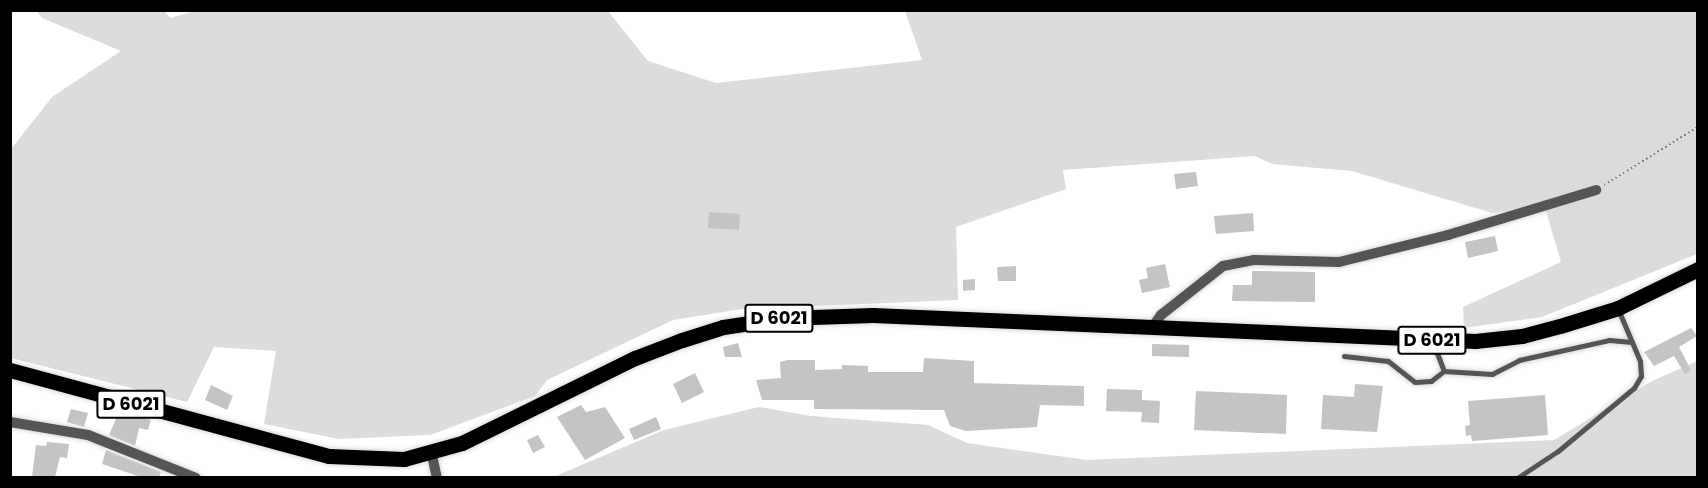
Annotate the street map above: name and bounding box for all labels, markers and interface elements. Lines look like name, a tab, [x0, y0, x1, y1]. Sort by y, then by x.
road number: D 6021	[743, 303, 815, 333]
road number: D 6021	[1396, 325, 1468, 355]
road number: D 6021	[95, 389, 167, 419]

